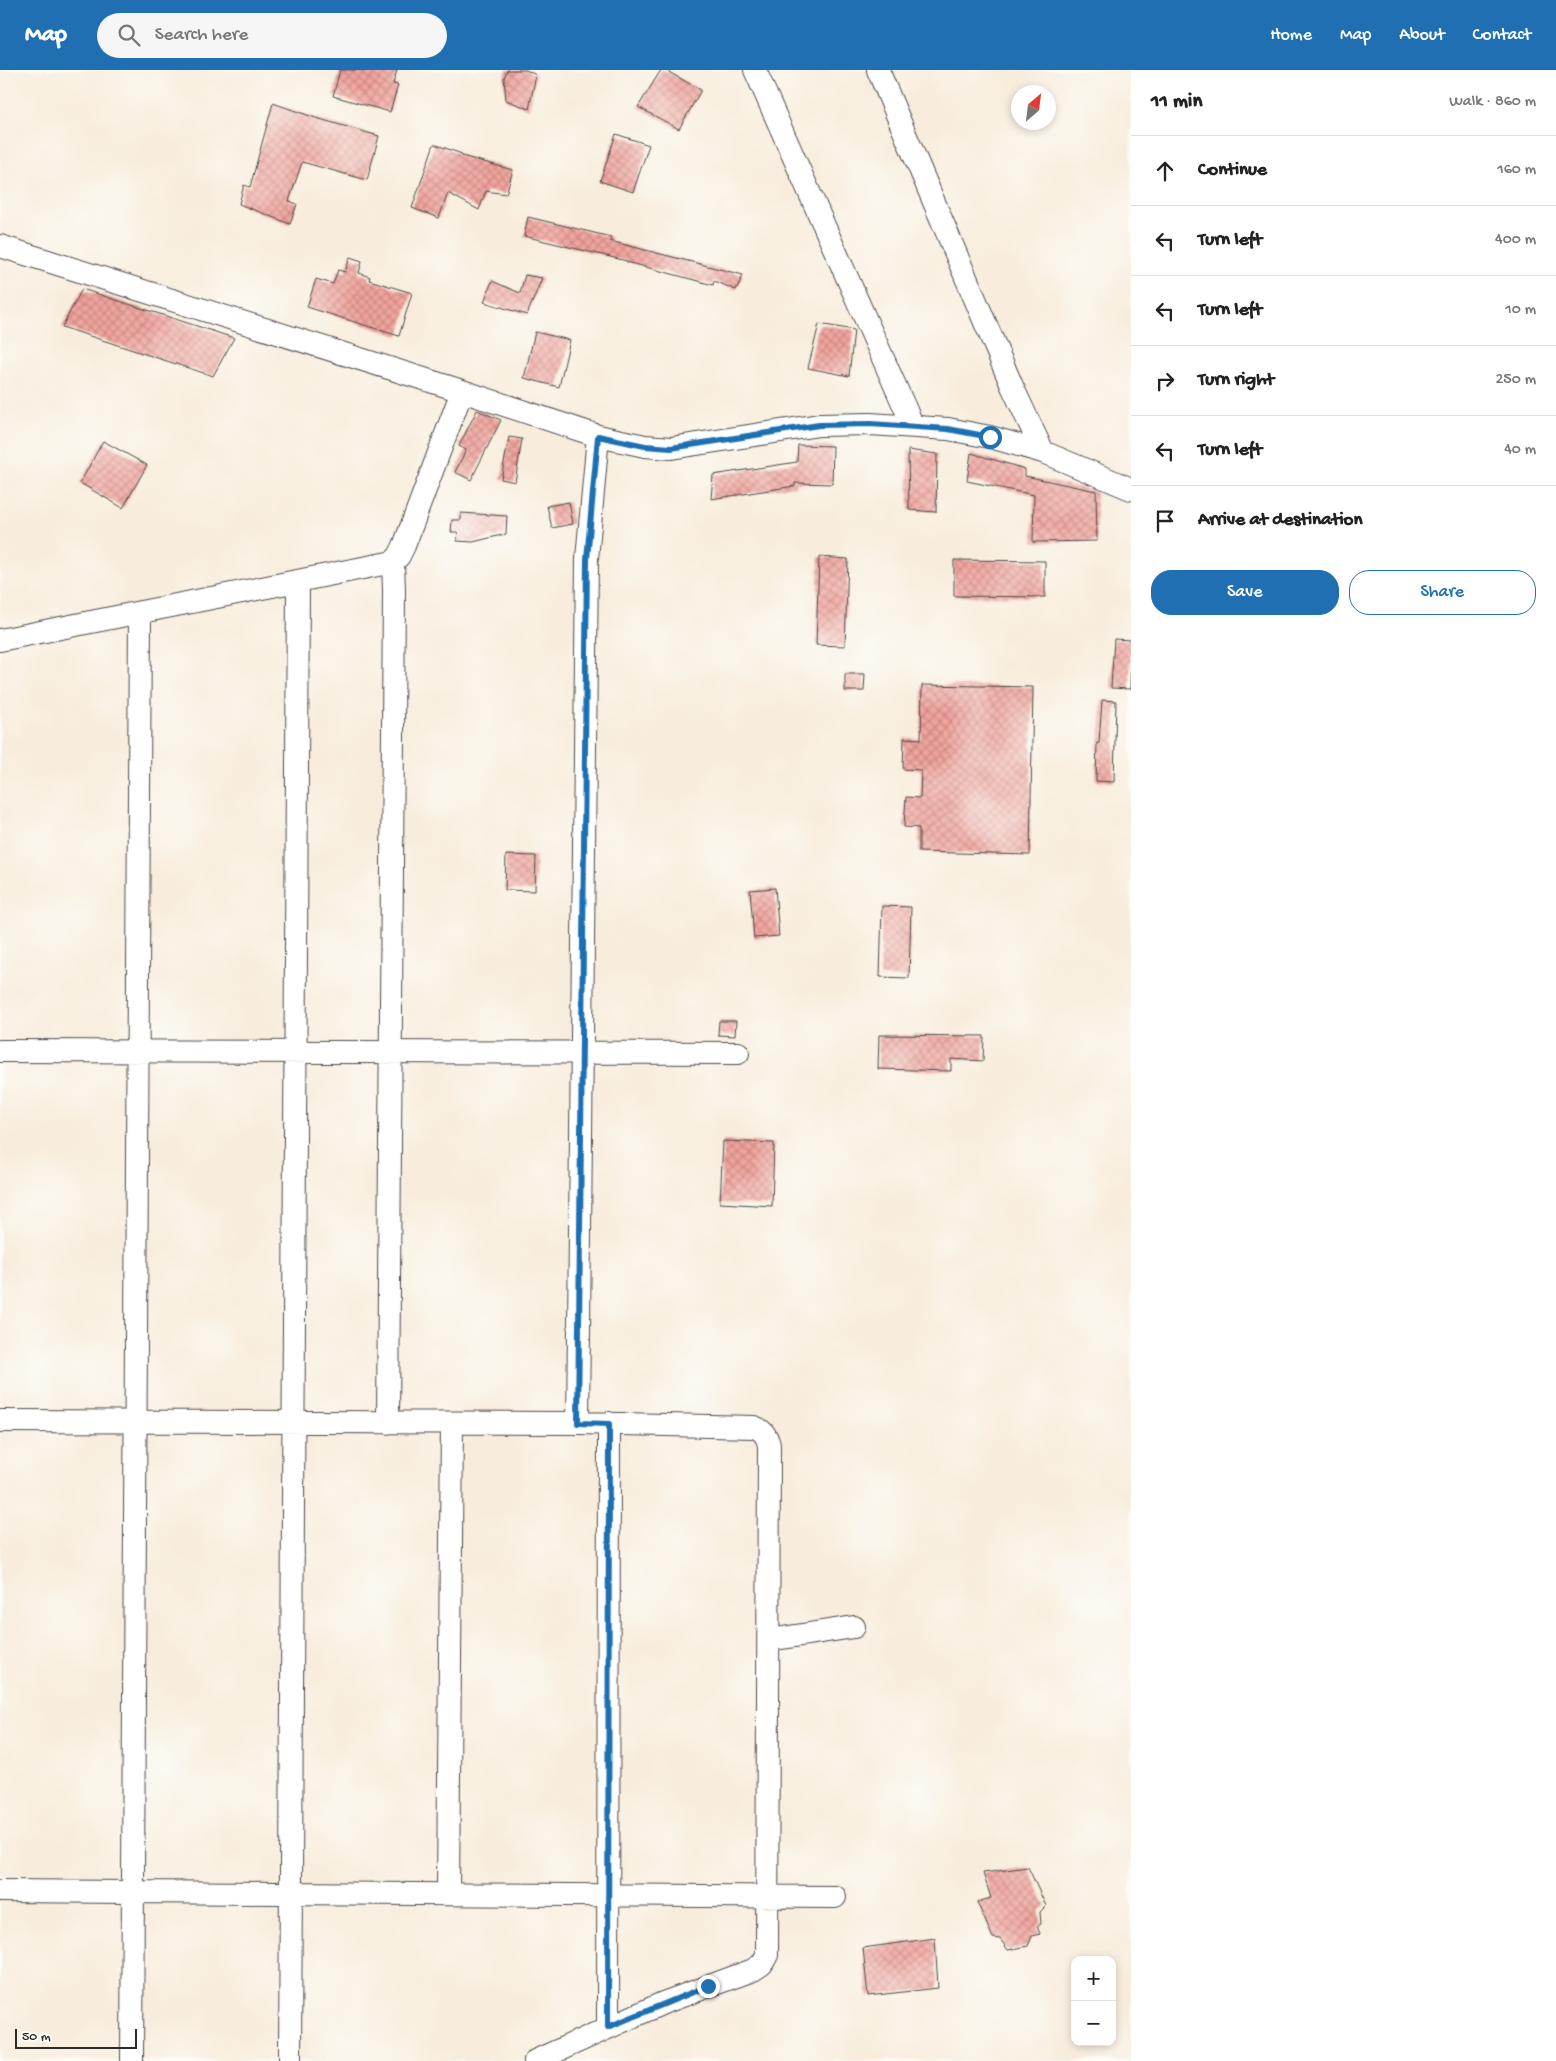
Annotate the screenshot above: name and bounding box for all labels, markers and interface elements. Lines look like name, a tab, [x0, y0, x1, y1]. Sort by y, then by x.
search box	[97, 13, 447, 58]
text: Map	[25, 21, 67, 50]
icon: search	[115, 21, 143, 49]
text: Search here	[155, 24, 248, 47]
text: Home	[1270, 25, 1312, 46]
text: Map	[1340, 25, 1371, 46]
text: About	[1399, 25, 1445, 46]
text: Contact	[1473, 25, 1531, 46]
north arrow	[1011, 85, 1056, 130]
text: 11 min	[1151, 90, 1202, 115]
text: Walk · 860 m	[1449, 93, 1536, 112]
icon: ahead	[1151, 157, 1179, 185]
text: Continue	[1198, 159, 1267, 182]
text: 160 m	[1497, 161, 1536, 180]
icon: left	[1151, 227, 1179, 255]
text: Turn left	[1198, 229, 1262, 252]
text: 400 m	[1495, 231, 1536, 250]
icon: left	[1151, 297, 1179, 325]
text: Turn left	[1198, 299, 1262, 322]
text: 10 m	[1505, 301, 1536, 320]
icon: right	[1151, 367, 1179, 395]
text: Turn right	[1198, 369, 1274, 392]
text: 250 m	[1496, 371, 1536, 390]
route start	[979, 426, 1002, 449]
icon: left	[1151, 437, 1179, 465]
text: Turn left	[1198, 439, 1262, 462]
text: 40 m	[1504, 441, 1536, 460]
icon: arrive	[1151, 507, 1179, 535]
text: Arrive at destination	[1198, 509, 1362, 532]
button: Save	[1151, 570, 1339, 615]
button: Share	[1349, 570, 1536, 615]
map controls	[1071, 1956, 1116, 2046]
button: +	[1071, 1956, 1116, 2001]
route end	[697, 1975, 720, 1998]
button: −	[1071, 2001, 1116, 2046]
scale bar	[15, 2026, 138, 2049]
text: 50 m	[22, 2029, 51, 2046]

